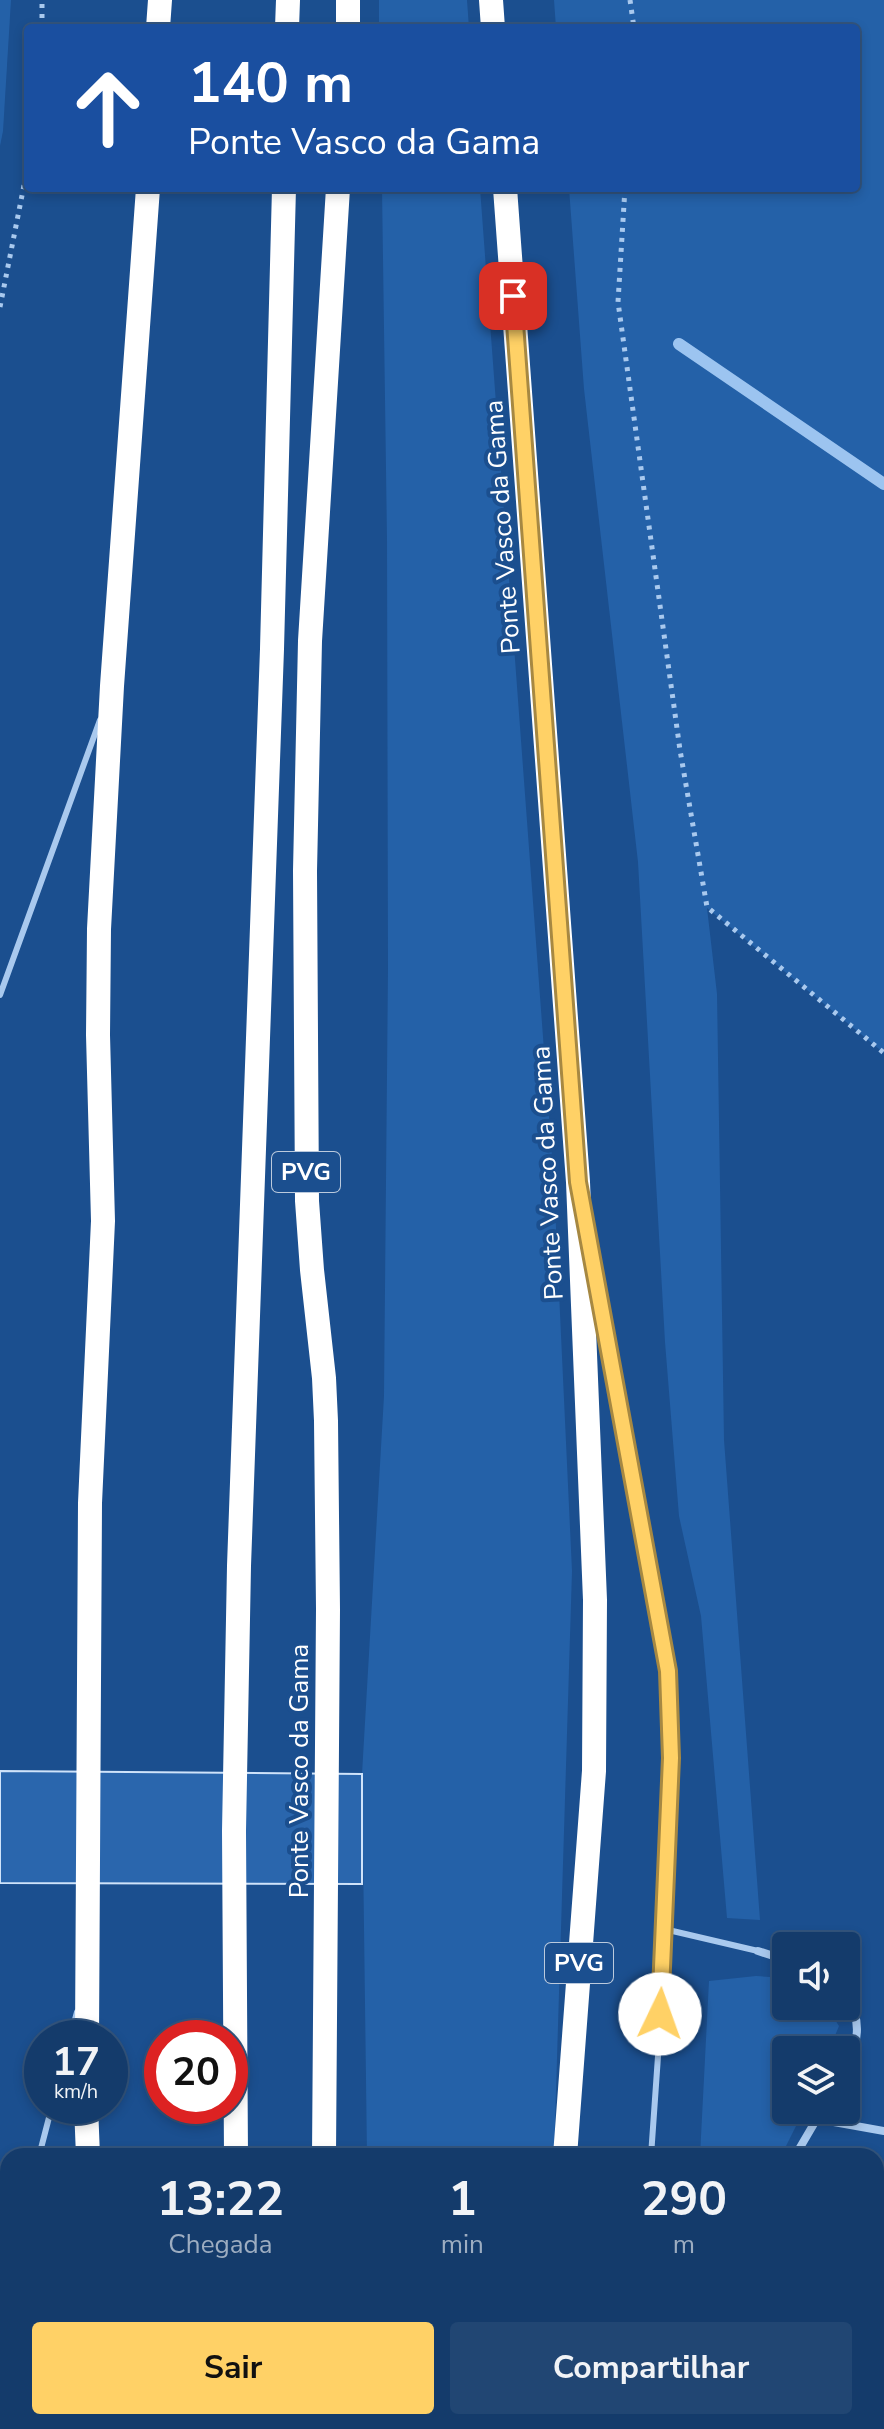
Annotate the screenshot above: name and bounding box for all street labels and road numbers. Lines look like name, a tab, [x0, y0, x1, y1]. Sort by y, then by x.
street label: Ponte Vasco da Gama	[476, 399, 529, 655]
street label: Ponte Vasco da Gama	[523, 1045, 572, 1301]
road number: PVG	[272, 1152, 340, 1192]
street label: Ponte Vasco da Gama	[282, 1644, 317, 1898]
road number: PVG	[545, 1943, 613, 1983]

